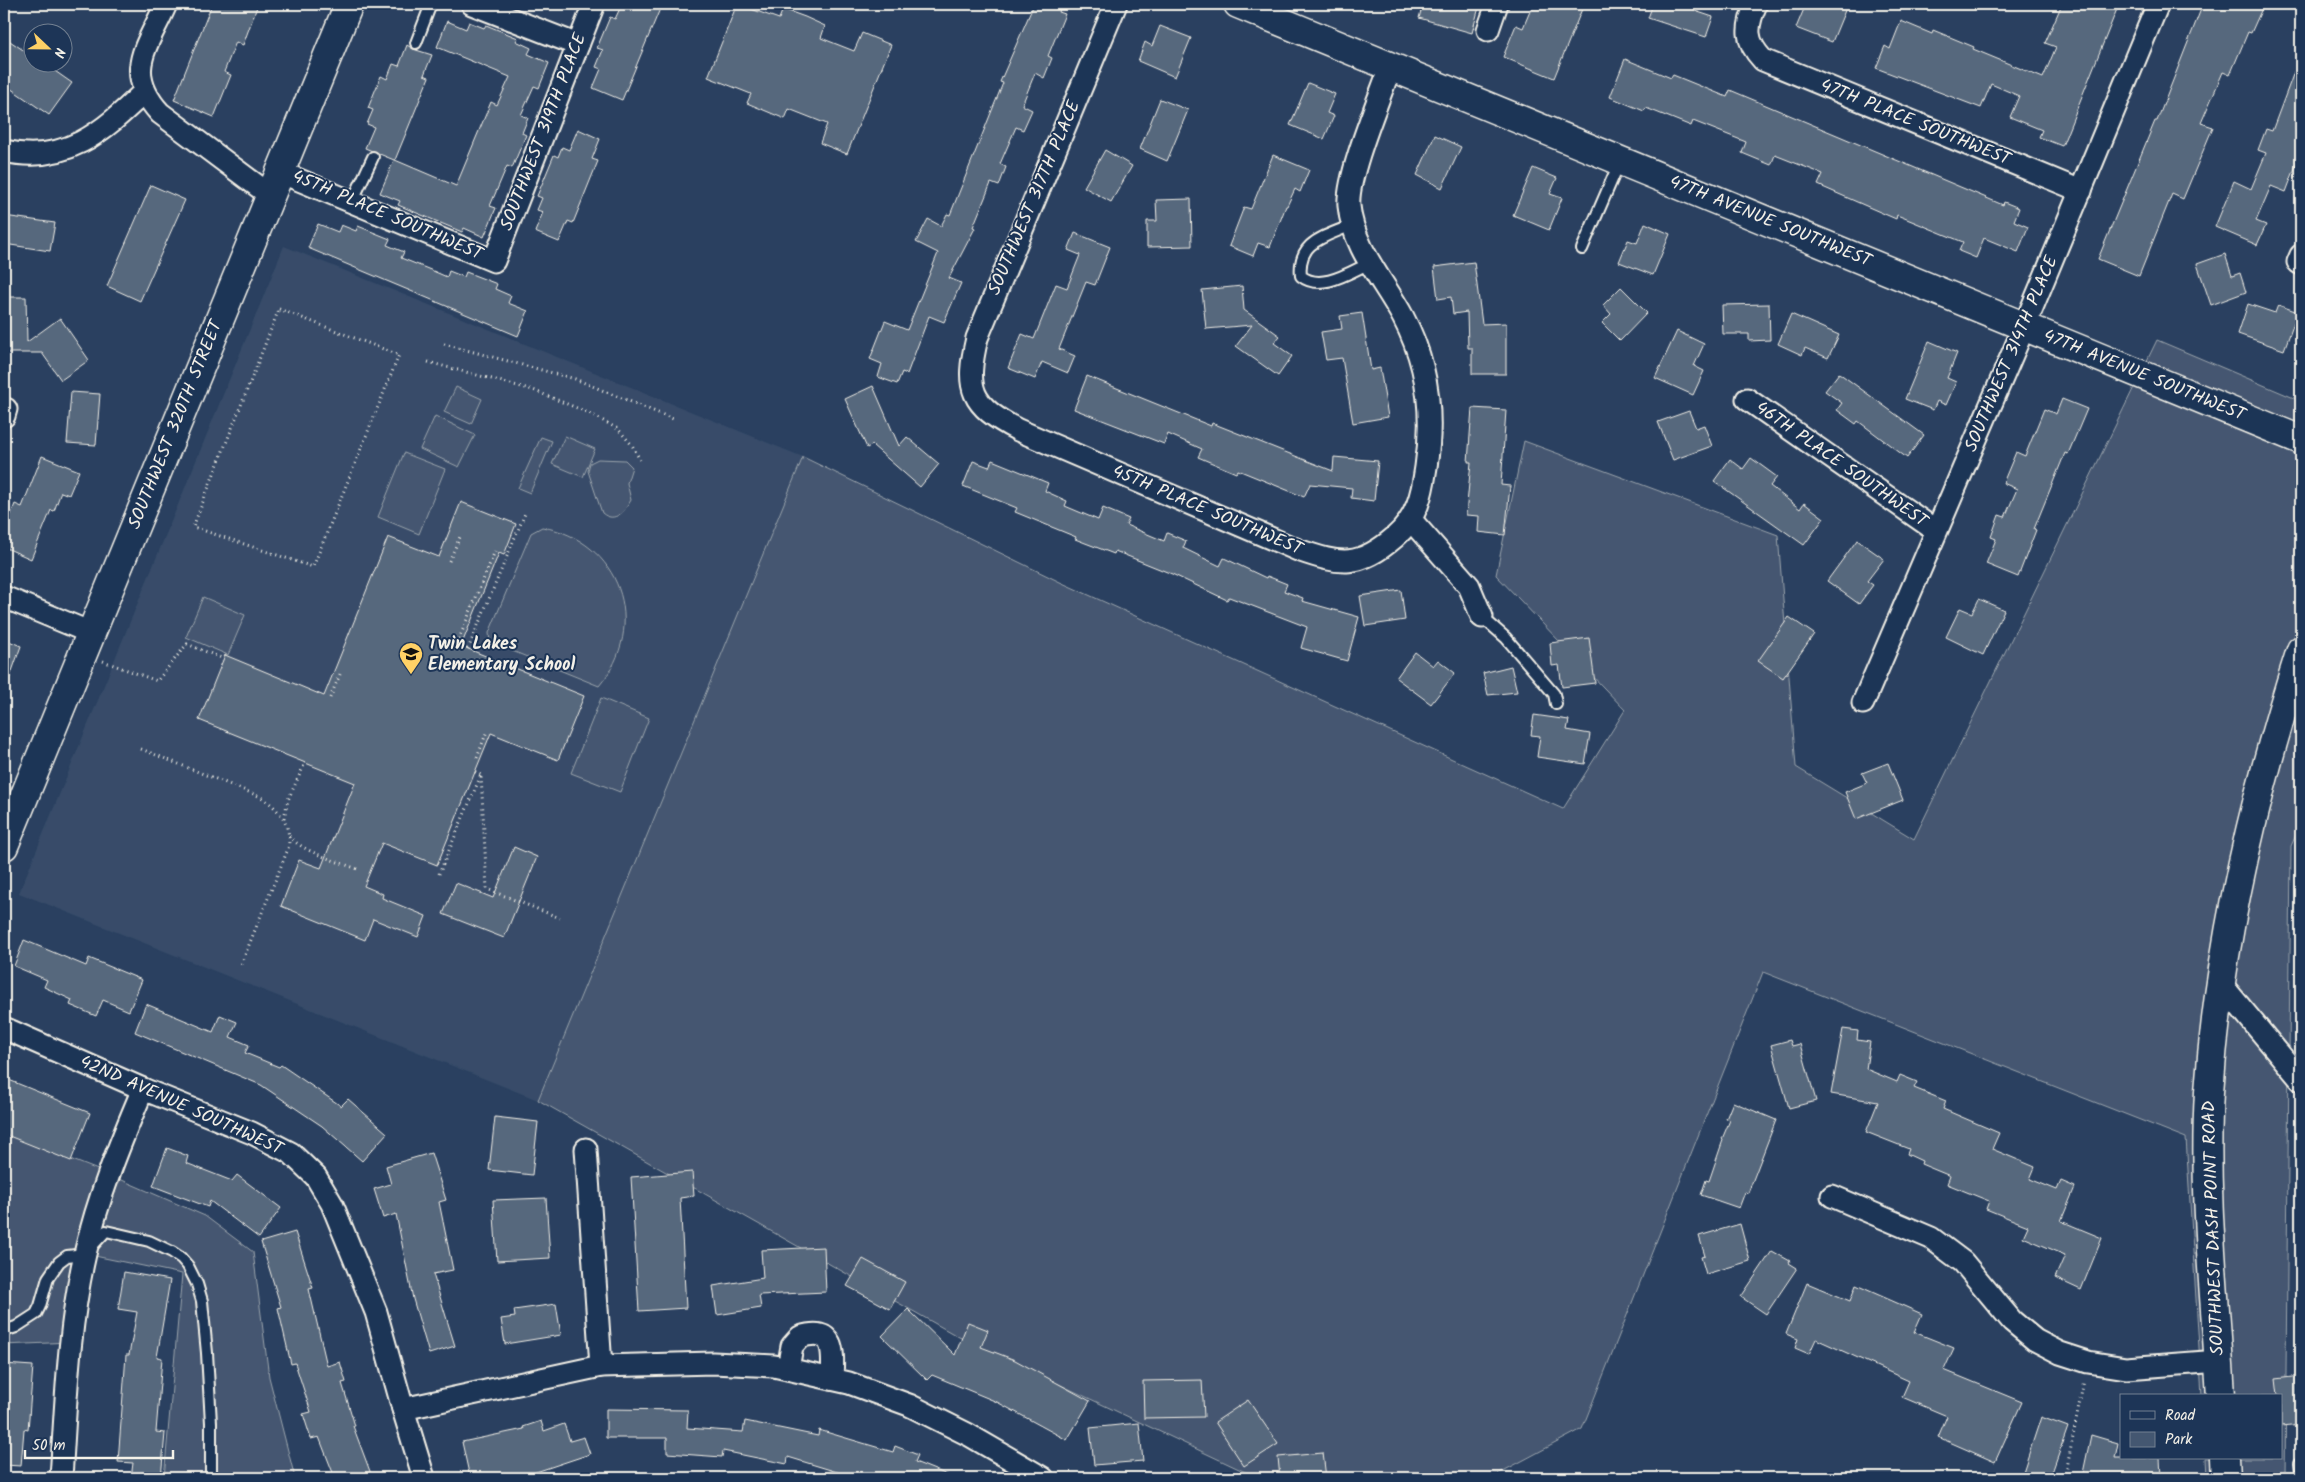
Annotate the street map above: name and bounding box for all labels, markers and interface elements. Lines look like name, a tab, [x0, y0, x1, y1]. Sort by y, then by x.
north arrow	[22, 22, 72, 72]
street label: SOUTHWEST 319TH PLACE	[493, 29, 595, 235]
text: N	[47, 44, 71, 61]
street label: 47TH PLACE SOUTHWEST	[1815, 72, 2016, 175]
street label: SOUTHWEST 317TH PLACE	[981, 96, 1089, 300]
street label: 45TH PLACE SOUTHWEST	[287, 163, 488, 270]
street label: 47TH AVENUE SOUTHWEST	[1665, 168, 1877, 276]
street label: SOUTHWEST 314TH PLACE	[1957, 251, 2067, 457]
street label: SOUTHWEST 320TH STREET	[121, 315, 232, 534]
street label: 47TH AVENUE SOUTHWEST	[2039, 322, 2251, 430]
street label: 46TH PLACE SOUTHWEST	[1749, 394, 1934, 536]
street label: 45TH PLACE SOUTHWEST	[1107, 458, 1308, 565]
place label: Twin Lakes Elementary School	[428, 630, 575, 680]
school or university icon: Twin Lakes Elementary School	[398, 641, 424, 675]
street label: 42ND AVENUE SOUTHWEST	[75, 1048, 289, 1165]
street label: SOUTHWEST DASH POINT ROAD	[2195, 1100, 2233, 1356]
legend	[2120, 1394, 2282, 1460]
text: Road	[2165, 1404, 2196, 1428]
scale bar	[25, 1427, 172, 1459]
text: Park	[2165, 1428, 2193, 1452]
text: 50 m	[32, 1434, 66, 1458]

